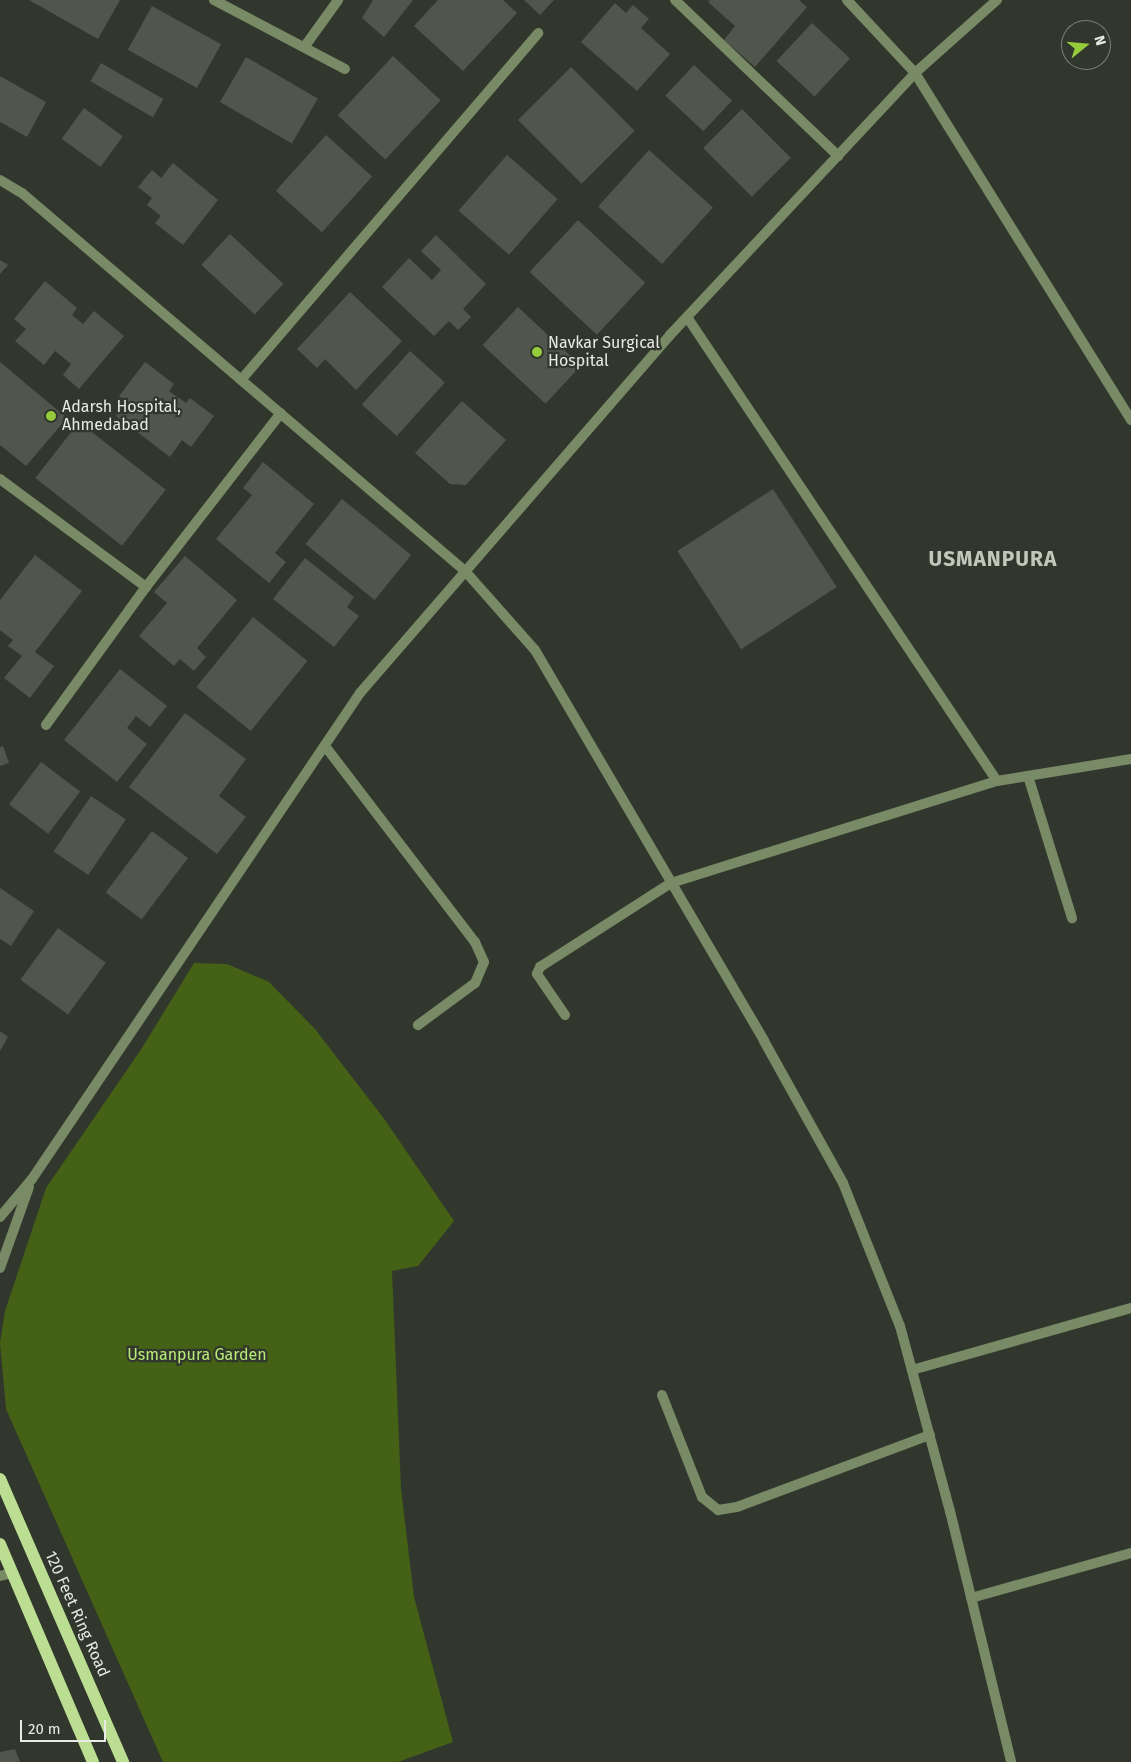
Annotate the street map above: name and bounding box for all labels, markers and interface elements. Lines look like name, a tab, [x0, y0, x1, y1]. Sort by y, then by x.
north arrow	[1061, 20, 1111, 70]
text: N	[1090, 34, 1109, 48]
place label: Navkar Surgical Hospital	[548, 333, 660, 371]
marker: Navkar Surgical Hospital	[530, 345, 544, 359]
place label: Adarsh Hospital, Ahmedabad	[62, 397, 181, 435]
marker: Adarsh Hospital, Ahmedabad	[44, 409, 58, 423]
district label: USMANPURA	[927, 546, 1059, 572]
park label: Usmanpura Garden	[127, 1345, 267, 1365]
street label: 120 Feet Ring Road	[41, 1548, 113, 1680]
scale bar	[22, 1710, 109, 1742]
text: 20 m	[28, 1720, 61, 1738]

